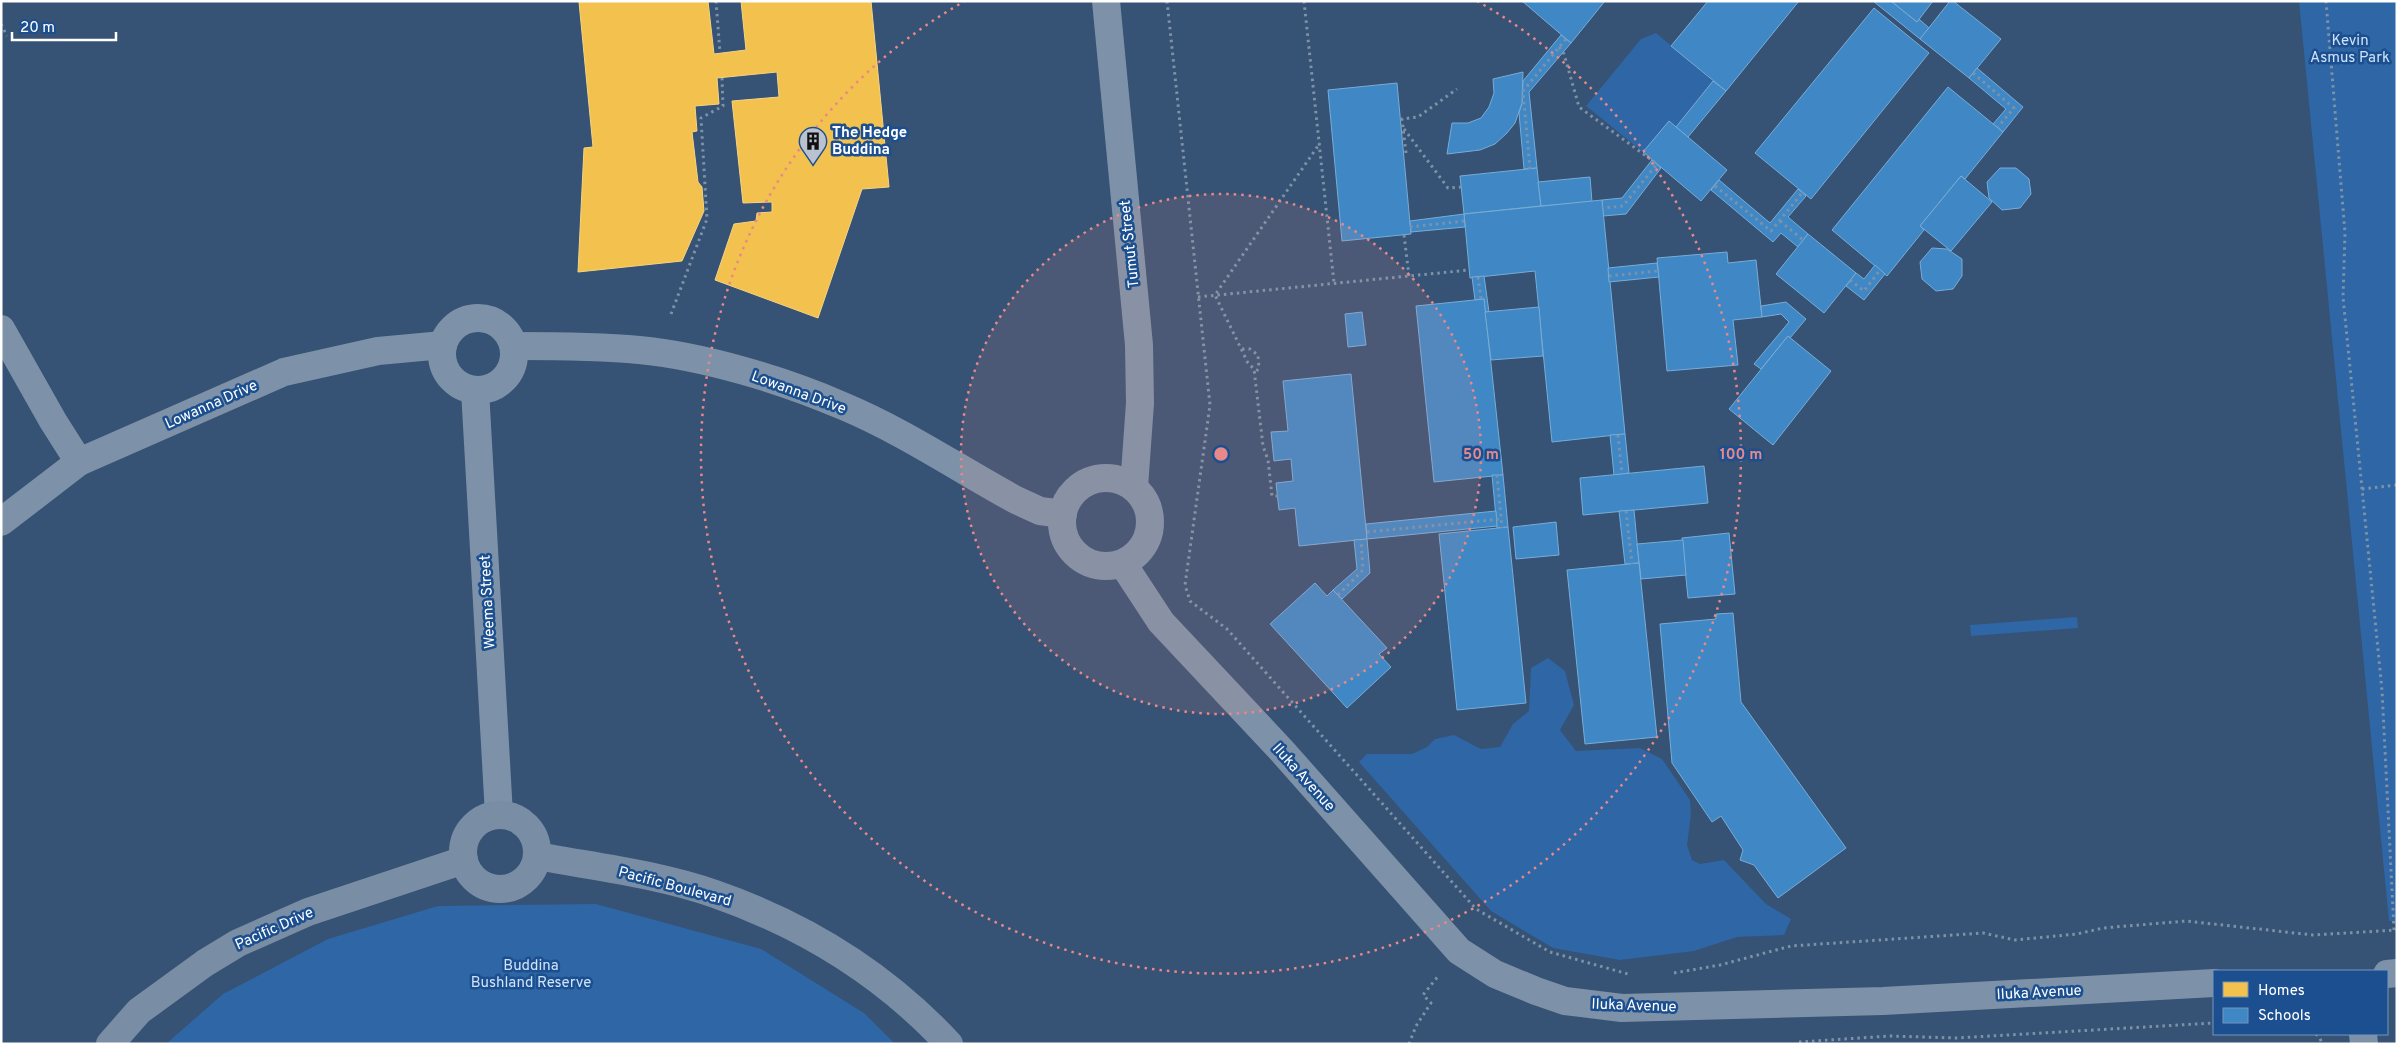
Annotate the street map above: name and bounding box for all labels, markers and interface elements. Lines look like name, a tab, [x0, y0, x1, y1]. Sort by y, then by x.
scale bar	[12, 10, 116, 42]
text: 20 m	[20, 19, 55, 38]
park label: Kevin Asmus Park	[2310, 32, 2390, 68]
place label: The Hedge Buddina	[832, 124, 907, 160]
building icon: The Hedge Buddina	[798, 126, 828, 165]
street label: Tumut Street	[1116, 199, 1145, 289]
street label: Lowanna Drive	[749, 367, 848, 419]
street label: Lowanna Drive	[162, 376, 261, 434]
centre of rings	[1212, 445, 1230, 463]
text: 50 m	[1463, 446, 1499, 465]
text: 100 m	[1720, 446, 1762, 465]
street label: Weema Street	[477, 554, 500, 650]
street label: Iluka Avenue	[1267, 740, 1338, 816]
street label: Pacific Boulevard	[616, 863, 733, 912]
street label: Pacific Drive	[232, 904, 317, 955]
park label: Buddina Bushland Reserve	[471, 957, 591, 993]
legend	[2213, 970, 2388, 1035]
street label: Iluka Avenue	[1996, 982, 2082, 1005]
text: Homes	[2258, 982, 2305, 1001]
street label: Iluka Avenue	[1591, 996, 1677, 1017]
text: Schools	[2258, 1007, 2311, 1026]

